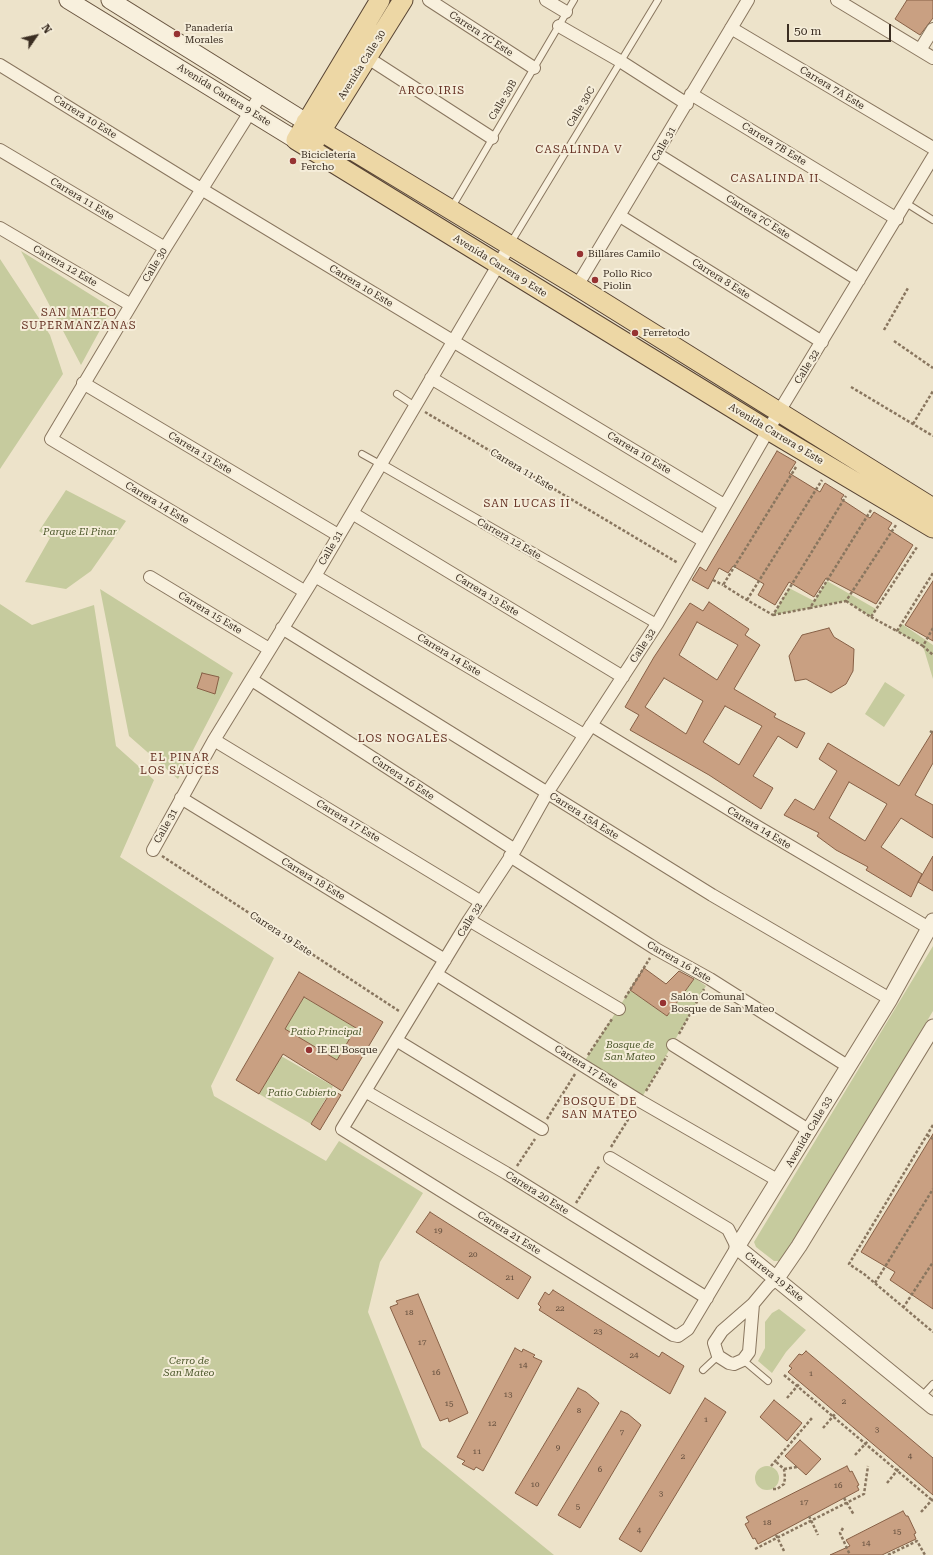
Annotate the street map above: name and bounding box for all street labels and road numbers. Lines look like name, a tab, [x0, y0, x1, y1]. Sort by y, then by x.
street label: Carrera 7C Este	[447, 9, 515, 59]
street label: Avenida Calle 30	[336, 28, 388, 102]
street label: Avenida Carrera 9 Este	[175, 61, 273, 129]
street label: Carrera 7A Este	[797, 64, 867, 112]
street label: Calle 30B	[486, 78, 520, 122]
street label: Calle 30C	[564, 85, 598, 129]
street label: Carrera 10 Este	[51, 93, 119, 141]
street label: Carrera 7B Este	[739, 120, 809, 168]
street label: Calle 31	[649, 125, 679, 163]
street label: Carrera 11 Este	[48, 175, 116, 223]
street label: Carrera 7C Este	[724, 192, 792, 242]
street label: Avenida Carrera 9 Este	[451, 232, 549, 300]
street label: Carrera 12 Este	[31, 243, 99, 289]
street label: Calle 30	[140, 246, 170, 284]
street label: Carrera 8 Este	[690, 256, 752, 302]
street label: Carrera 10 Este	[327, 262, 395, 310]
street label: Calle 32	[792, 348, 822, 386]
street label: Avenida Carrera 9 Este	[726, 401, 826, 467]
street label: Carrera 13 Este	[166, 429, 234, 477]
street label: Carrera 10 Este	[605, 429, 673, 477]
street label: Carrera 11 Este	[488, 446, 556, 494]
street label: Carrera 14 Este	[123, 479, 191, 527]
street label: Carrera 12 Este	[475, 516, 543, 562]
street label: Calle 31	[316, 529, 346, 567]
street label: Carrera 13 Este	[453, 571, 521, 619]
street label: Carrera 15 Este	[176, 589, 244, 637]
street label: Calle 32	[628, 627, 658, 665]
street label: Carrera 14 Este	[415, 631, 483, 679]
street label: Carrera 16 Este	[369, 753, 437, 803]
street label: Carrera 15A Este	[547, 790, 621, 842]
street label: Carrera 17 Este	[314, 797, 382, 845]
street label: Carrera 14 Este	[725, 804, 793, 852]
street label: Calle 31	[152, 806, 180, 846]
street label: Carrera 18 Este	[279, 855, 347, 903]
street label: Calle 32	[455, 901, 485, 939]
street label: Carrera 19 Este	[247, 909, 315, 959]
street label: Carrera 16 Este	[645, 939, 713, 985]
street label: Carrera 17 Este	[552, 1043, 620, 1091]
street label: Avenida Calle 33	[783, 1095, 835, 1169]
street label: Carrera 20 Este	[503, 1169, 571, 1217]
street label: Carrera 21 Este	[475, 1209, 543, 1257]
street label: Carrera 19 Este	[742, 1250, 806, 1304]

